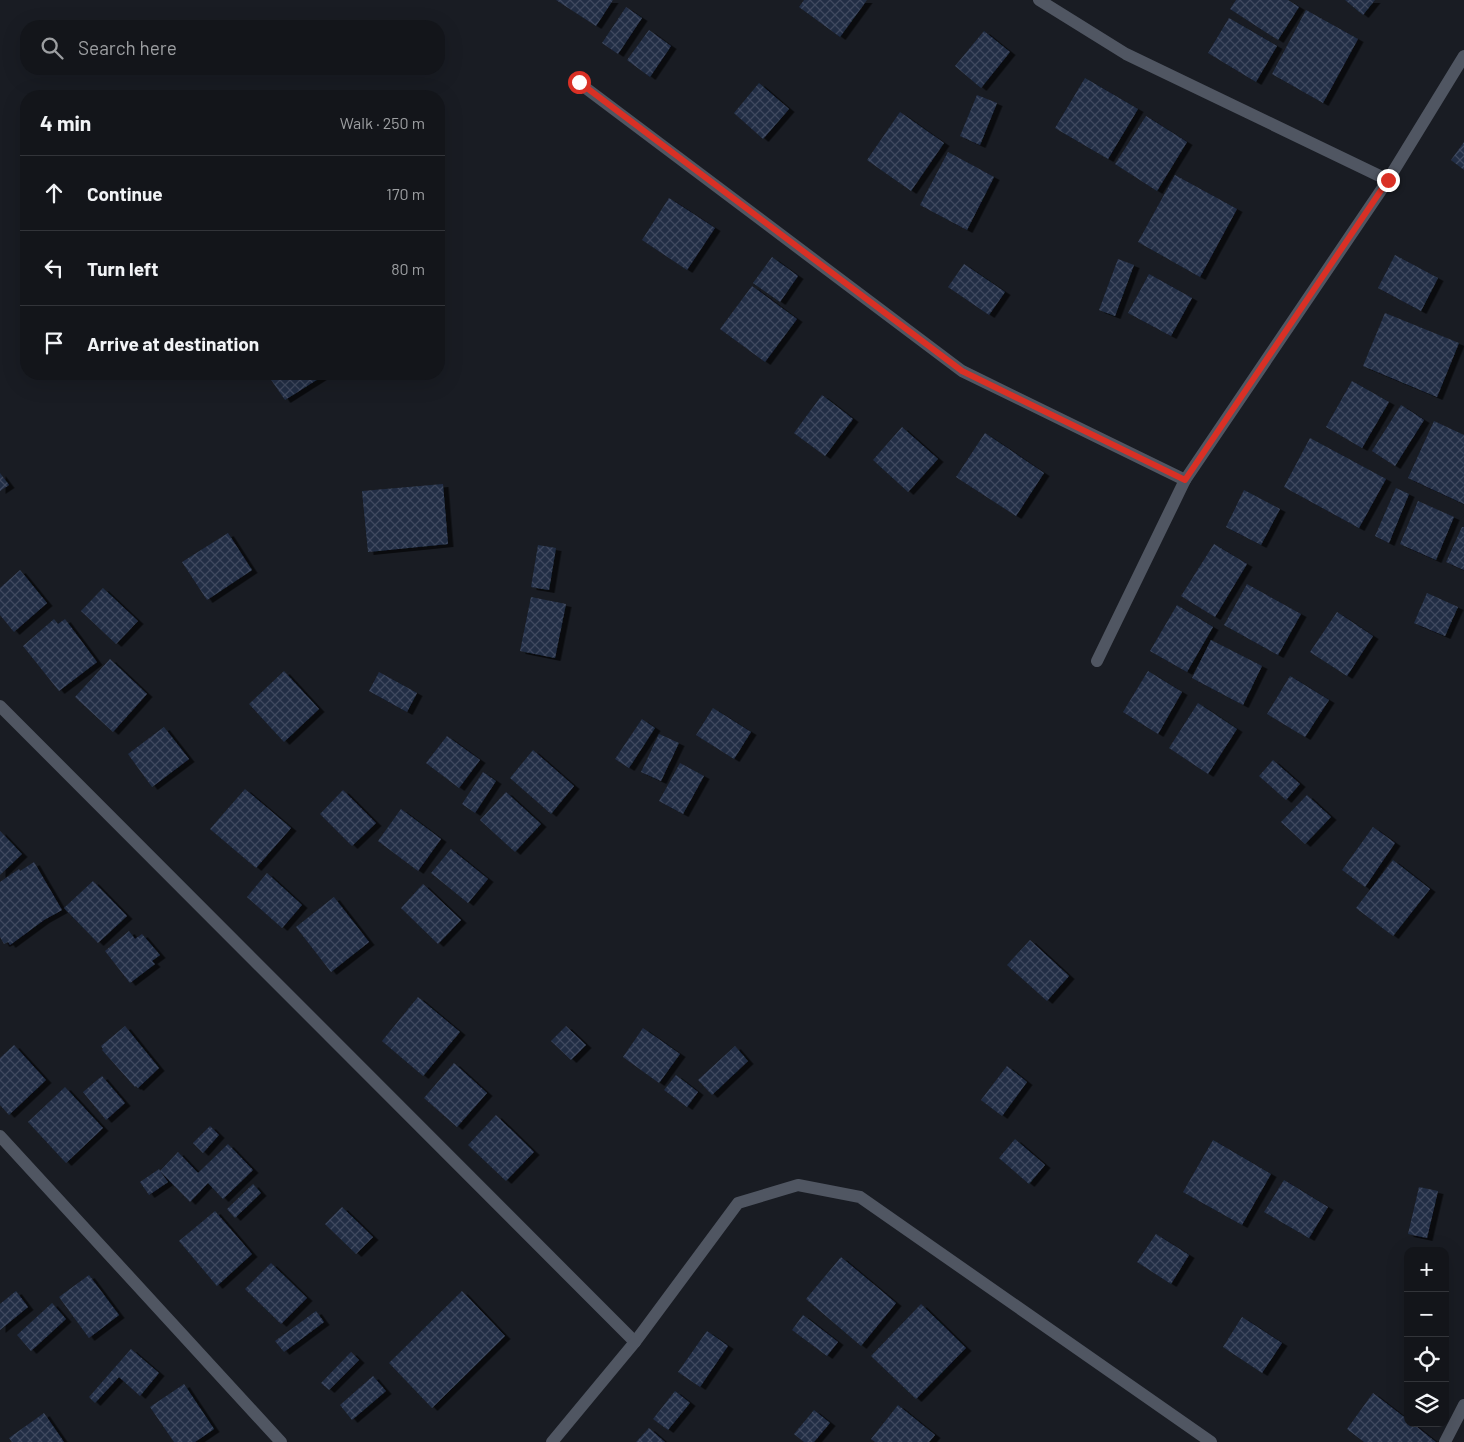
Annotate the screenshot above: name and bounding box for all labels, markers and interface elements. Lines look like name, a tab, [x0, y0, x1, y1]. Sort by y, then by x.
search box	[20, 20, 445, 75]
icon: search	[38, 34, 66, 62]
text: Search here	[78, 36, 177, 59]
route start	[568, 71, 591, 94]
text: 4 min	[40, 110, 91, 135]
text: Walk · 250 m	[340, 113, 425, 132]
route end	[1377, 169, 1400, 192]
icon: ahead	[40, 179, 68, 207]
text: Continue	[87, 182, 163, 205]
text: 170 m	[386, 184, 425, 203]
icon: left	[40, 254, 68, 282]
text: Turn left	[87, 257, 158, 280]
text: 80 m	[391, 259, 425, 278]
icon: arrive	[40, 329, 68, 357]
text: Arrive at destination	[87, 332, 259, 355]
map controls	[1404, 1247, 1449, 1427]
button: +	[1404, 1247, 1449, 1292]
button: −	[1404, 1292, 1449, 1337]
button: locate	[1404, 1337, 1449, 1382]
button: layers	[1404, 1382, 1449, 1427]

